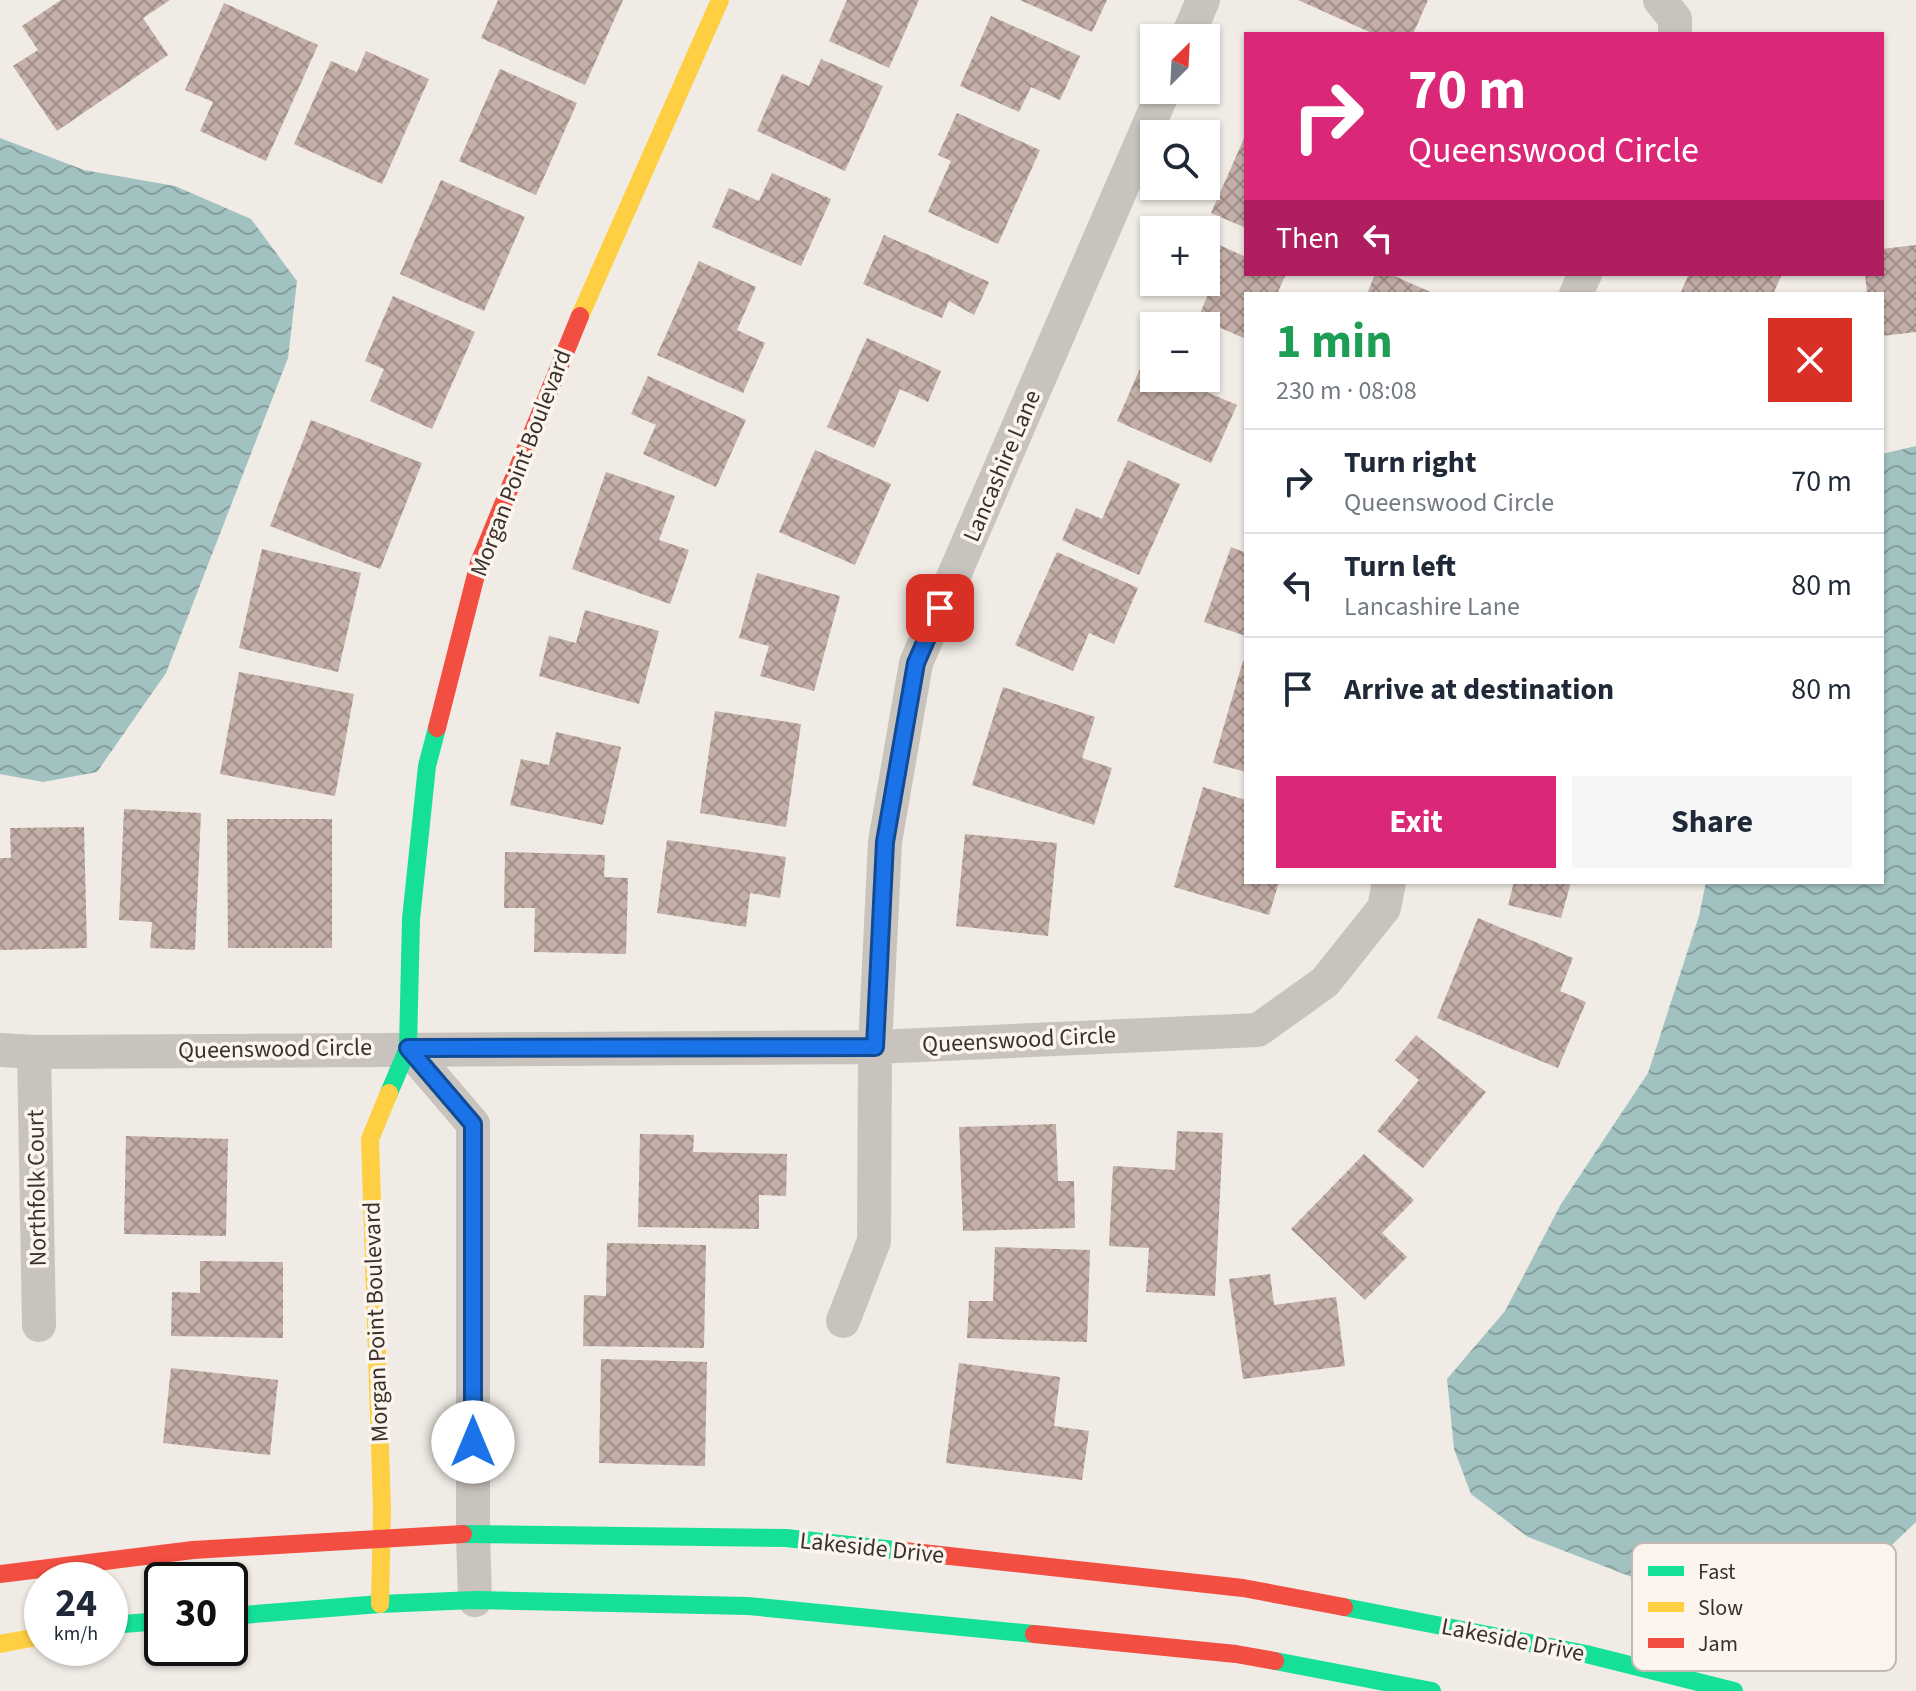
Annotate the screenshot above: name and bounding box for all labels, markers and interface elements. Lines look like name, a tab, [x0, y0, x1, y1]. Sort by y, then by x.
north arrow	[1140, 24, 1220, 104]
map controls	[1140, 24, 1220, 392]
text: 70 m	[1408, 51, 1526, 130]
icon: right	[1276, 64, 1380, 168]
button: search	[1140, 120, 1220, 200]
text: Queenswood Circle	[1408, 125, 1699, 176]
button: +	[1140, 216, 1220, 296]
icon: left	[1356, 216, 1400, 260]
text: Then	[1276, 217, 1340, 260]
text: 1 min	[1276, 308, 1393, 376]
button: −	[1140, 312, 1220, 392]
button: close	[1768, 318, 1852, 402]
street label: Morgan Point Boulevard	[462, 344, 580, 582]
text: 230 m · 08:08	[1276, 372, 1417, 409]
street label: Lancashire Lane	[954, 384, 1050, 548]
text: Turn right	[1344, 441, 1476, 484]
icon: right	[1276, 459, 1320, 503]
text: 70 m	[1791, 460, 1852, 503]
text: Queenswood Circle	[1344, 484, 1554, 521]
text: Turn left	[1344, 545, 1456, 588]
icon: left	[1276, 563, 1320, 607]
text: 80 m	[1791, 564, 1852, 607]
pin	[906, 574, 974, 642]
icon: arrive	[918, 586, 962, 630]
text: Lancashire Lane	[1344, 588, 1520, 625]
icon: arrive	[1276, 667, 1320, 711]
text: Arrive at destination	[1344, 668, 1614, 711]
text: 80 m	[1791, 668, 1852, 711]
button: Exit	[1276, 776, 1556, 868]
button: Share	[1572, 776, 1852, 868]
street label: Queenswood Circle	[921, 1017, 1117, 1063]
street label: Queenswood Circle	[178, 1030, 372, 1068]
street label: Northfolk Court	[18, 1109, 56, 1267]
street label: Morgan Point Boulevard	[354, 1201, 398, 1443]
position arrow	[431, 1400, 515, 1484]
street label: Lakeside Drive	[798, 1523, 946, 1573]
legend	[1632, 1543, 1896, 1671]
text: Fast	[1698, 1556, 1736, 1588]
speed limit sign: 30	[144, 1562, 248, 1666]
text: 24	[55, 1575, 97, 1632]
text: Slow	[1698, 1592, 1743, 1624]
street label: Lakeside Drive	[1438, 1609, 1588, 1671]
text: km/h	[54, 1620, 98, 1648]
text: Jam	[1698, 1628, 1738, 1660]

